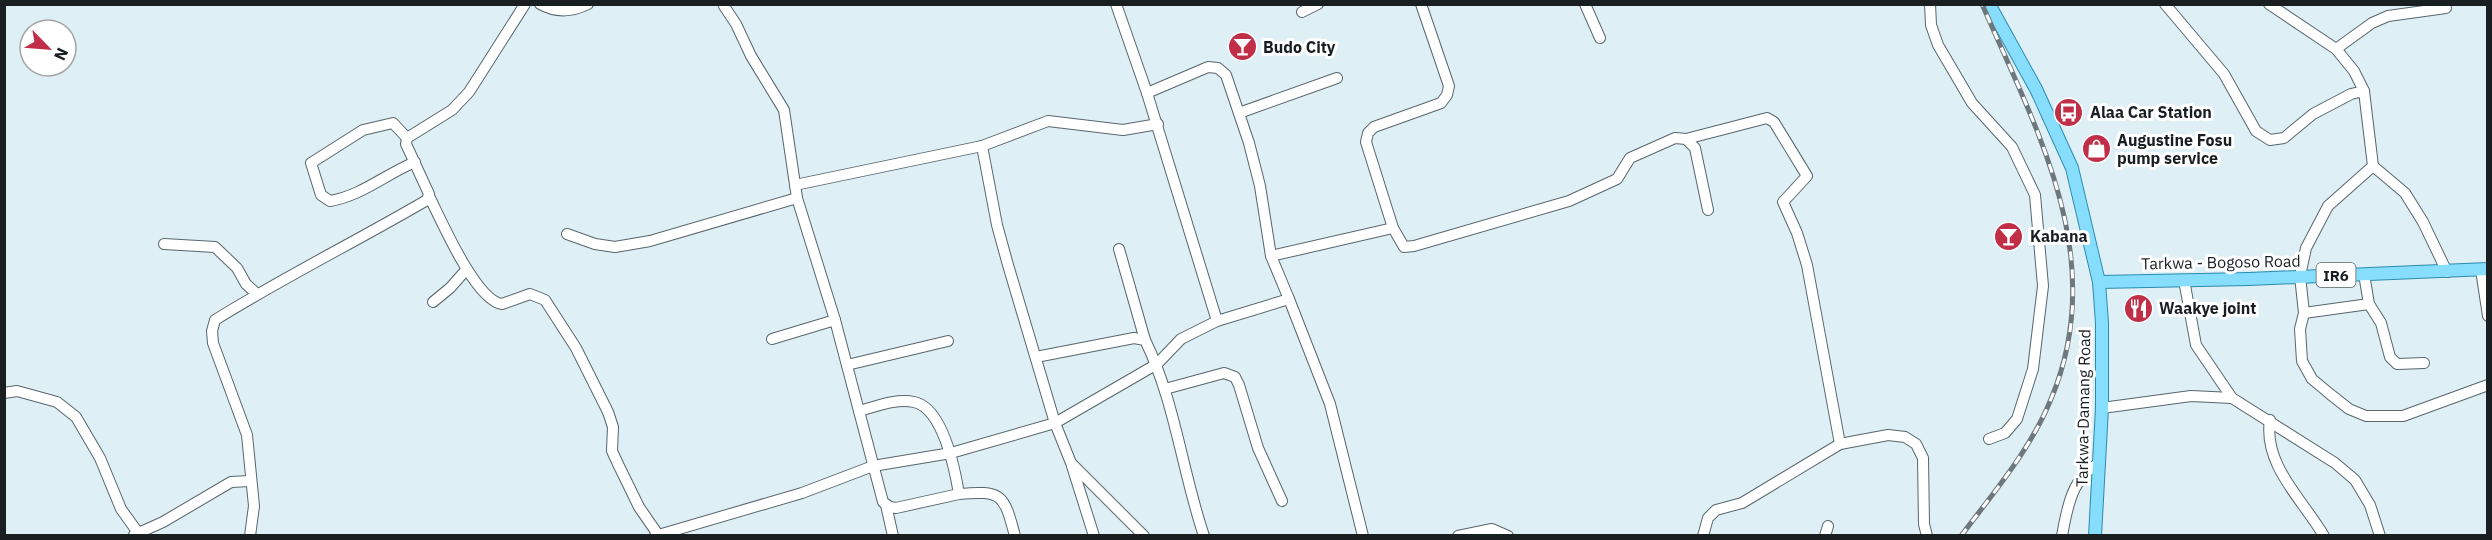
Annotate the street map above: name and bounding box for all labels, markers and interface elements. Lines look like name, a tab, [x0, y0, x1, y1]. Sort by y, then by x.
north arrow	[18, 18, 78, 78]
bar icon: Budo City	[1226, 31, 1258, 63]
place label: Budo City	[1263, 37, 1336, 57]
text: N	[50, 45, 73, 64]
bus stop icon: Alaa Car Station	[2053, 96, 2085, 128]
place label: Alaa Car Station	[2090, 102, 2212, 122]
place label: Augustine Fosu pump service	[2117, 130, 2232, 168]
shop icon: Augustine Fosu pump service	[2080, 133, 2112, 165]
bar icon: Kabana	[1993, 220, 2025, 252]
place label: Kabana	[2030, 226, 2088, 246]
street label: Tarkwa - Bogoso Road	[2141, 251, 2301, 273]
road number: IR6	[2316, 263, 2356, 287]
restaurant icon: Waakye joint	[2122, 292, 2154, 324]
place label: Waakye joint	[2159, 298, 2256, 318]
street label: Tarkwa-Damang Road	[2072, 329, 2094, 487]

